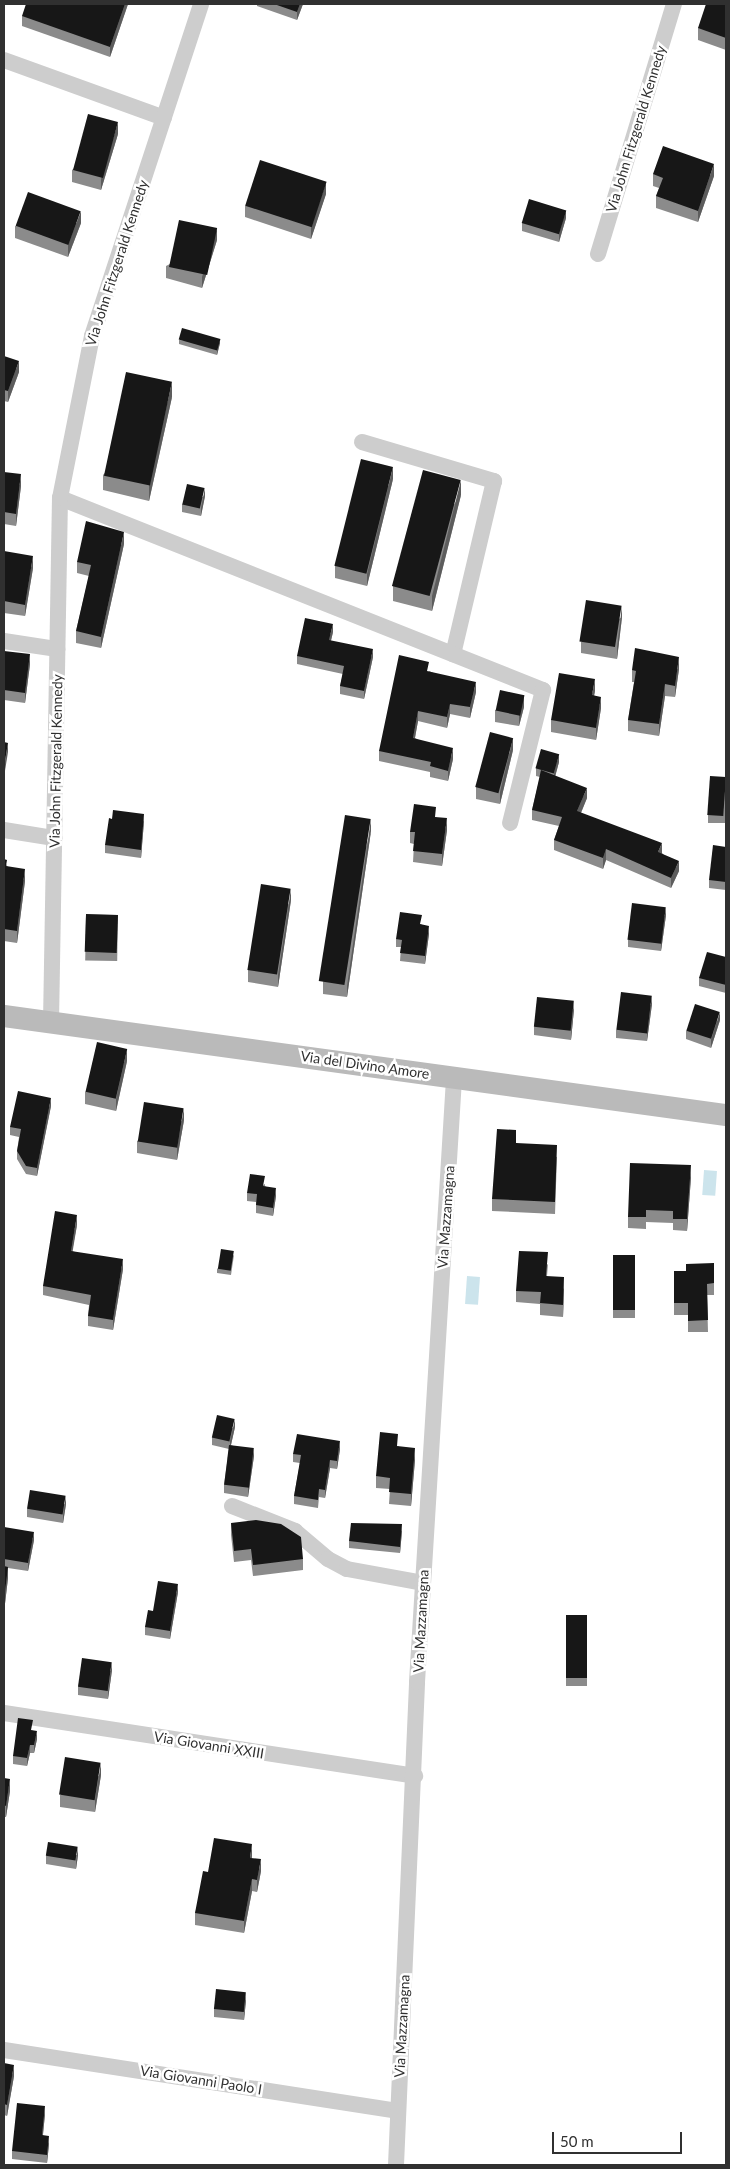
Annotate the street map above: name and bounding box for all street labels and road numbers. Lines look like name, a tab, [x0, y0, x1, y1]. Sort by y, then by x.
street label: Via John Fitzgerald Kennedy	[602, 43, 670, 215]
street label: Via John Fitzgerald Kennedy	[82, 178, 152, 348]
street label: Via John Fitzgerald Kennedy	[46, 674, 66, 848]
street label: Via del Divino Amore	[299, 1048, 431, 1082]
street label: Via Mazzamagna	[434, 1165, 458, 1269]
street label: Via Mazzamagna	[410, 1569, 432, 1673]
street label: Via Giovanni XXIII	[153, 1728, 265, 1762]
street label: Via Mazzamagna	[391, 1974, 413, 2078]
street label: Via Giovanni Paolo I	[139, 2062, 263, 2098]

